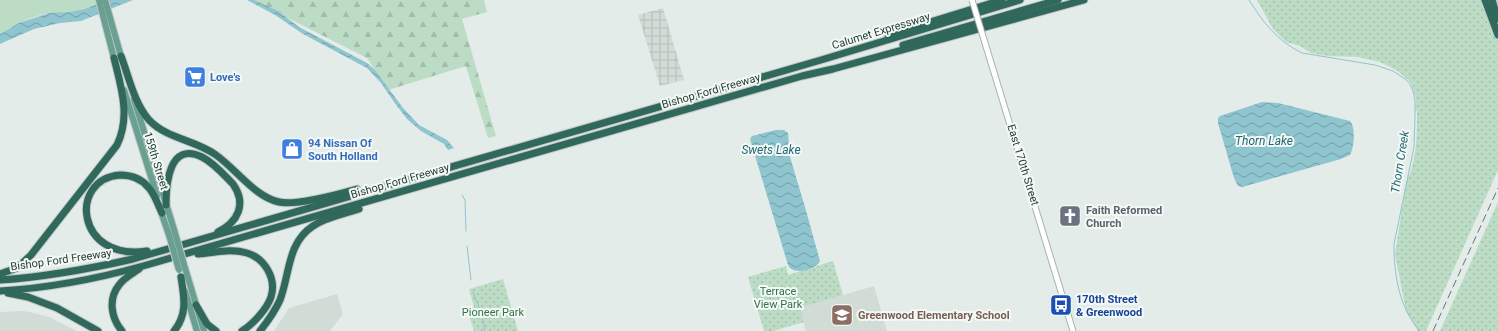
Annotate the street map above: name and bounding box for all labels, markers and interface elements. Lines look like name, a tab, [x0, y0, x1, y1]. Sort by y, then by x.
street label: Calumet Expressway	[830, 10, 932, 52]
supermarket icon: Love's	[182, 64, 208, 90]
street label: Bishop Ford Freeway	[660, 70, 763, 111]
place label: Love's	[210, 71, 241, 84]
street label: East 170th Street	[1004, 123, 1042, 208]
water label: Thorn Creek	[1388, 129, 1412, 194]
street label: 159th Street	[141, 130, 171, 192]
water label: Thorn Lake	[1235, 134, 1293, 148]
shop icon: 94 Nissan Of South Holland	[279, 136, 305, 162]
place label: 94 Nissan Of South Holland	[308, 137, 378, 163]
water label: Swets Lake	[741, 143, 801, 157]
street label: Bishop Ford Freeway	[349, 160, 452, 201]
church icon: Faith Reformed Church	[1057, 203, 1083, 229]
place label: Faith Reformed Church	[1086, 204, 1162, 230]
street label: Bishop Ford Freeway	[10, 246, 113, 274]
park label: Terrace View Park	[754, 285, 803, 311]
bus stop icon: 170th Street & Greenwood	[1048, 292, 1074, 318]
place label: 170th Street & Greenwood	[1076, 293, 1142, 319]
school or university icon: Greenwood Elementary School	[829, 302, 855, 328]
park label: Pioneer Park	[462, 306, 525, 319]
place label: Greenwood Elementary School	[858, 309, 1010, 322]

